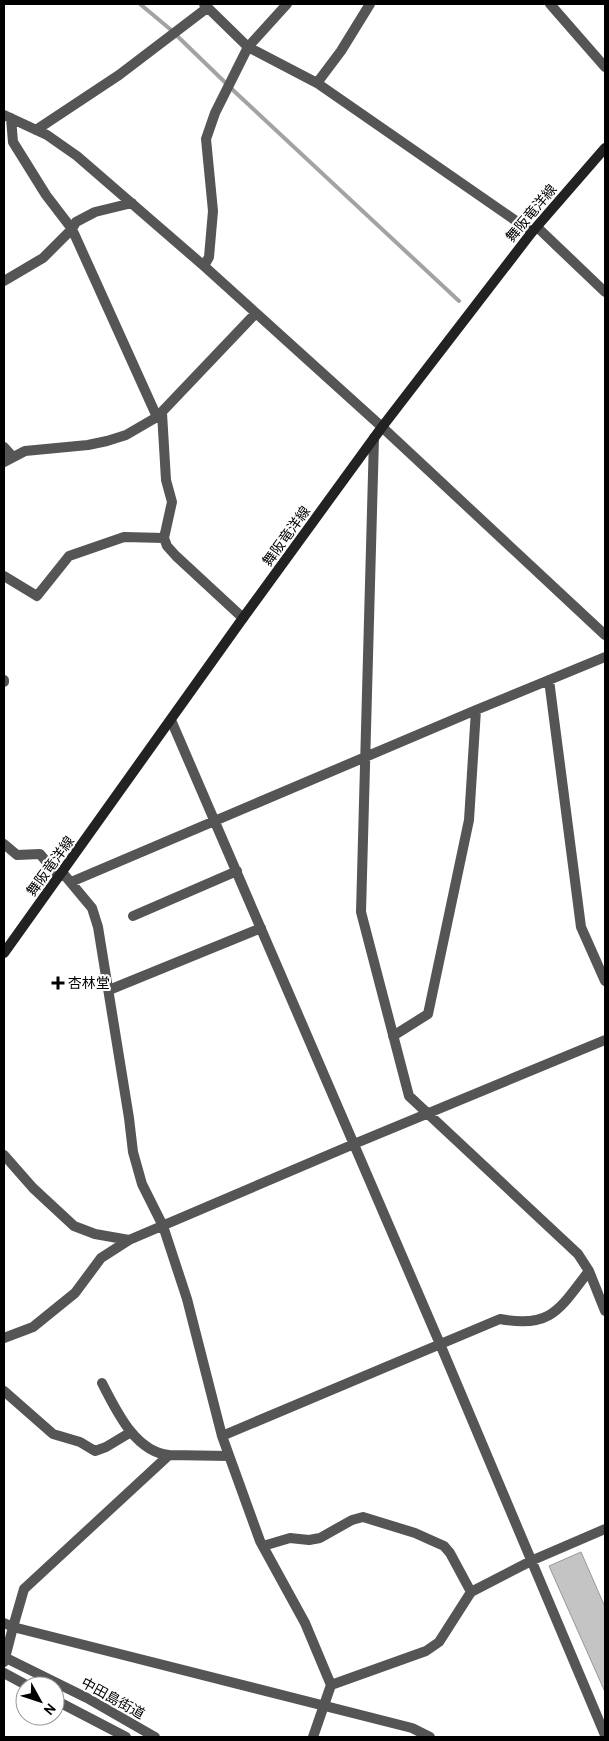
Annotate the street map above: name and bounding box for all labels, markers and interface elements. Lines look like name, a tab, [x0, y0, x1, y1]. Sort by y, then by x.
street label: 舞阪竜洋線	[503, 182, 561, 246]
street label: 舞阪竜洋線	[260, 504, 315, 570]
street label: 舞阪竜洋線	[24, 834, 79, 900]
place label: 杏林堂	[68, 976, 110, 993]
marker: 杏林堂	[52, 977, 64, 989]
street label: 中田島街道	[78, 1675, 147, 1724]
north arrow	[15, 1676, 65, 1726]
text: N	[39, 1699, 59, 1718]

